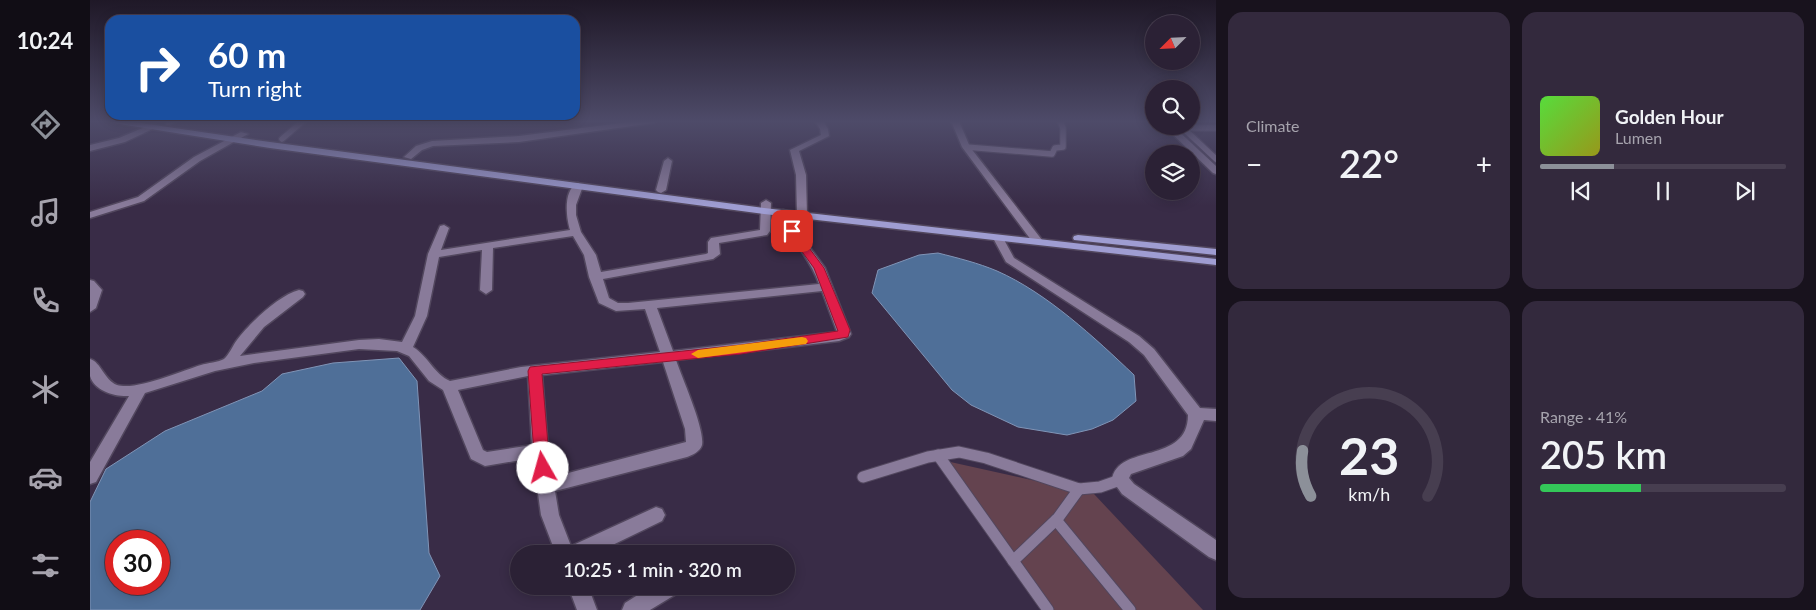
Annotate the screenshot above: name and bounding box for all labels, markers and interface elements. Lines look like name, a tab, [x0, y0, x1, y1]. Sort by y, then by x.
north arrow	[1145, 15, 1200, 70]
map controls	[1145, 15, 1200, 200]
text: 10:24	[17, 27, 73, 54]
text: 60 m	[208, 33, 286, 75]
icon: right	[125, 35, 190, 100]
text: Turn right	[208, 75, 302, 102]
button: search	[1145, 80, 1200, 135]
text: Golden Hour	[1615, 105, 1724, 128]
icon: directions	[28, 107, 63, 142]
text: Climate	[1246, 116, 1299, 135]
text: Lumen	[1615, 128, 1662, 147]
text: 22°	[1339, 140, 1399, 186]
button: layers	[1145, 145, 1200, 200]
text: −	[1246, 147, 1262, 181]
text: +	[1476, 147, 1492, 181]
icon: previous	[1567, 177, 1595, 205]
icon: pause	[1649, 177, 1677, 205]
icon: next	[1731, 177, 1759, 205]
icon: music	[28, 195, 63, 230]
pin	[771, 210, 813, 252]
icon: arrive	[778, 217, 806, 245]
icon: phone	[28, 283, 63, 318]
icon: climate	[28, 372, 63, 407]
text: Range · 41%	[1540, 407, 1627, 426]
text: 23	[1339, 424, 1399, 486]
text: 205 km	[1540, 431, 1667, 477]
position arrow	[516, 441, 568, 493]
icon: car	[28, 460, 63, 495]
text: km/h	[1348, 483, 1390, 505]
speed limit sign: 30	[105, 530, 170, 595]
icon: filters	[28, 548, 63, 583]
text: 10:25 · 1 min · 320 m	[563, 558, 742, 581]

